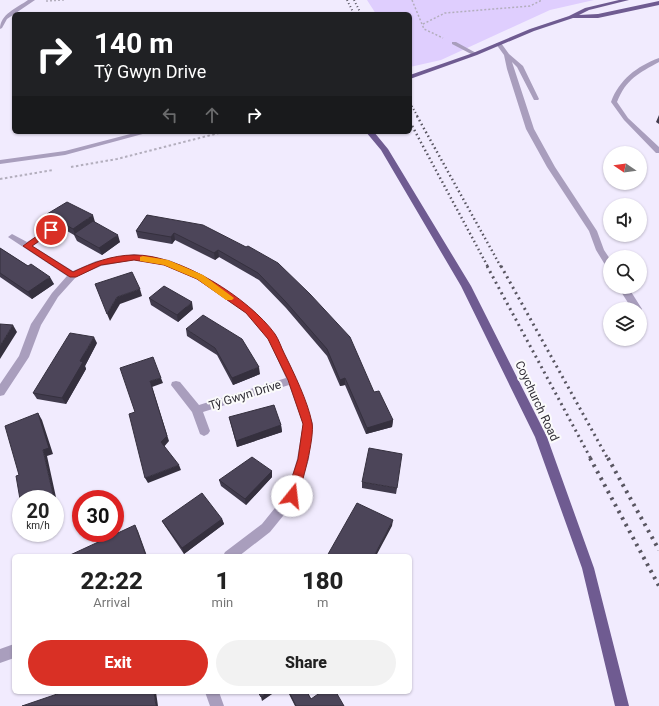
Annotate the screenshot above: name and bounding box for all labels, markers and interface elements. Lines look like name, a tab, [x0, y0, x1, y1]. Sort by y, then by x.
text: 140 m	[94, 27, 173, 60]
icon: right	[28, 28, 80, 80]
text: Tŷ Gwyn Drive	[94, 61, 206, 82]
icon: left	[159, 104, 181, 126]
icon: ahead	[201, 104, 223, 126]
icon: right	[243, 104, 265, 126]
north arrow	[603, 146, 647, 190]
map controls	[603, 146, 647, 346]
button: sound	[603, 198, 647, 242]
pin	[34, 213, 68, 247]
icon: arrive	[40, 219, 62, 241]
button: search	[603, 250, 647, 294]
button: layers	[603, 302, 647, 346]
street label: Coychurch Road	[512, 359, 562, 443]
street label: Tŷ Gwyn Drive	[207, 377, 283, 413]
position arrow	[271, 475, 313, 517]
speed limit sign: 30	[72, 490, 124, 542]
text: 20	[27, 499, 49, 523]
text: km/h	[26, 520, 50, 531]
text: 22:22	[81, 567, 143, 595]
text: 1	[215, 567, 229, 595]
text: 180	[302, 567, 343, 595]
text: Arrival	[93, 595, 130, 610]
text: min	[212, 595, 233, 610]
text: m	[317, 595, 328, 610]
button: Exit	[28, 640, 208, 686]
button: Share	[216, 640, 396, 686]

